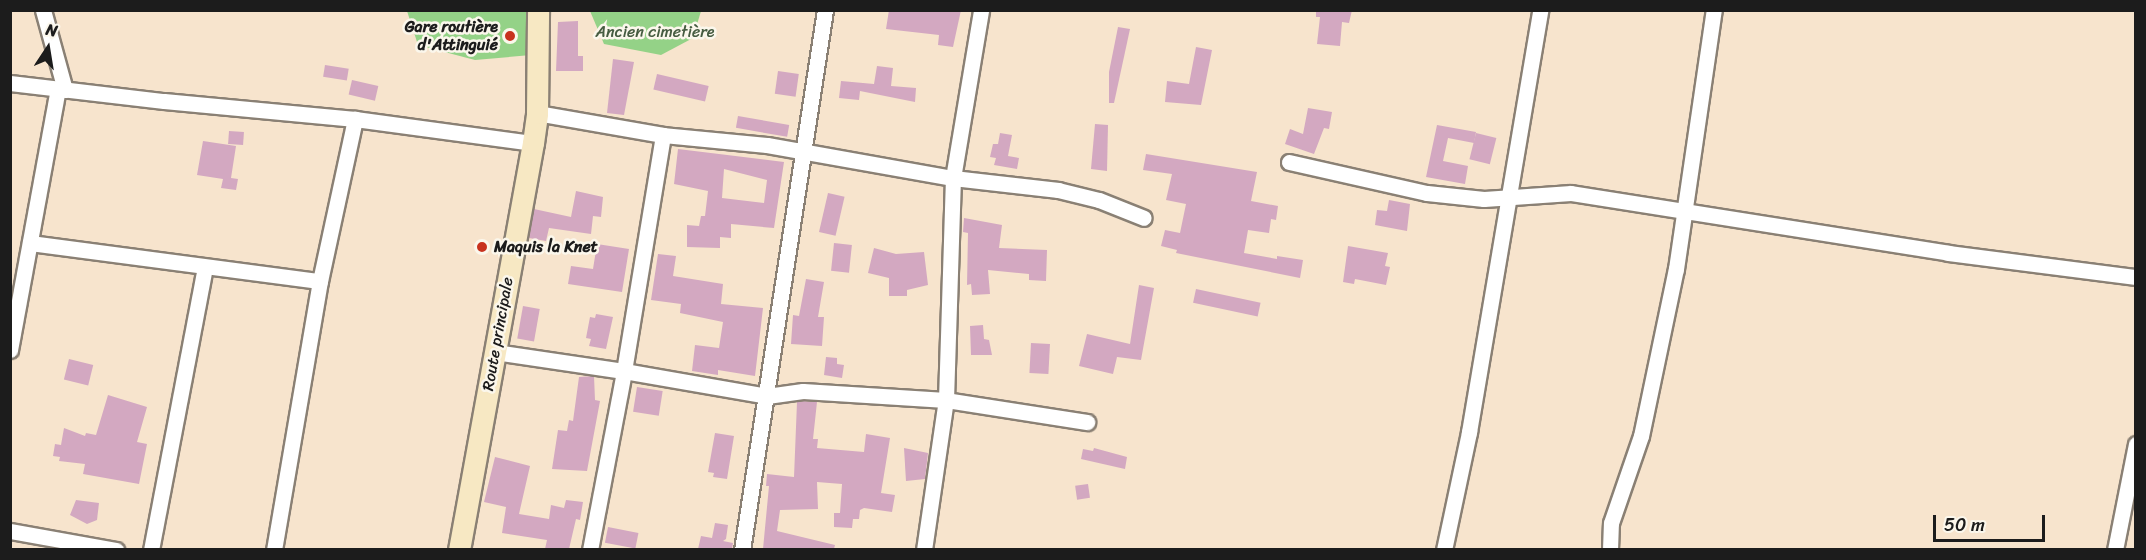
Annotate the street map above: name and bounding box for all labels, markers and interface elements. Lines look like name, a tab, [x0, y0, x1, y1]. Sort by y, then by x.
text: N	[43, 15, 60, 45]
place label: Gare routière d'Attinguié	[403, 17, 498, 55]
north arrow	[18, 18, 78, 78]
park label: Ancien cimetière	[595, 22, 715, 42]
marker: Gare routière d'Attinguié	[503, 29, 517, 43]
place label: Maquis la Knet	[494, 237, 598, 257]
marker: Maquis la Knet	[475, 240, 489, 254]
street label: Route principale	[479, 276, 517, 392]
scale bar	[1936, 503, 2048, 541]
text: 50 m	[1944, 509, 1985, 541]

